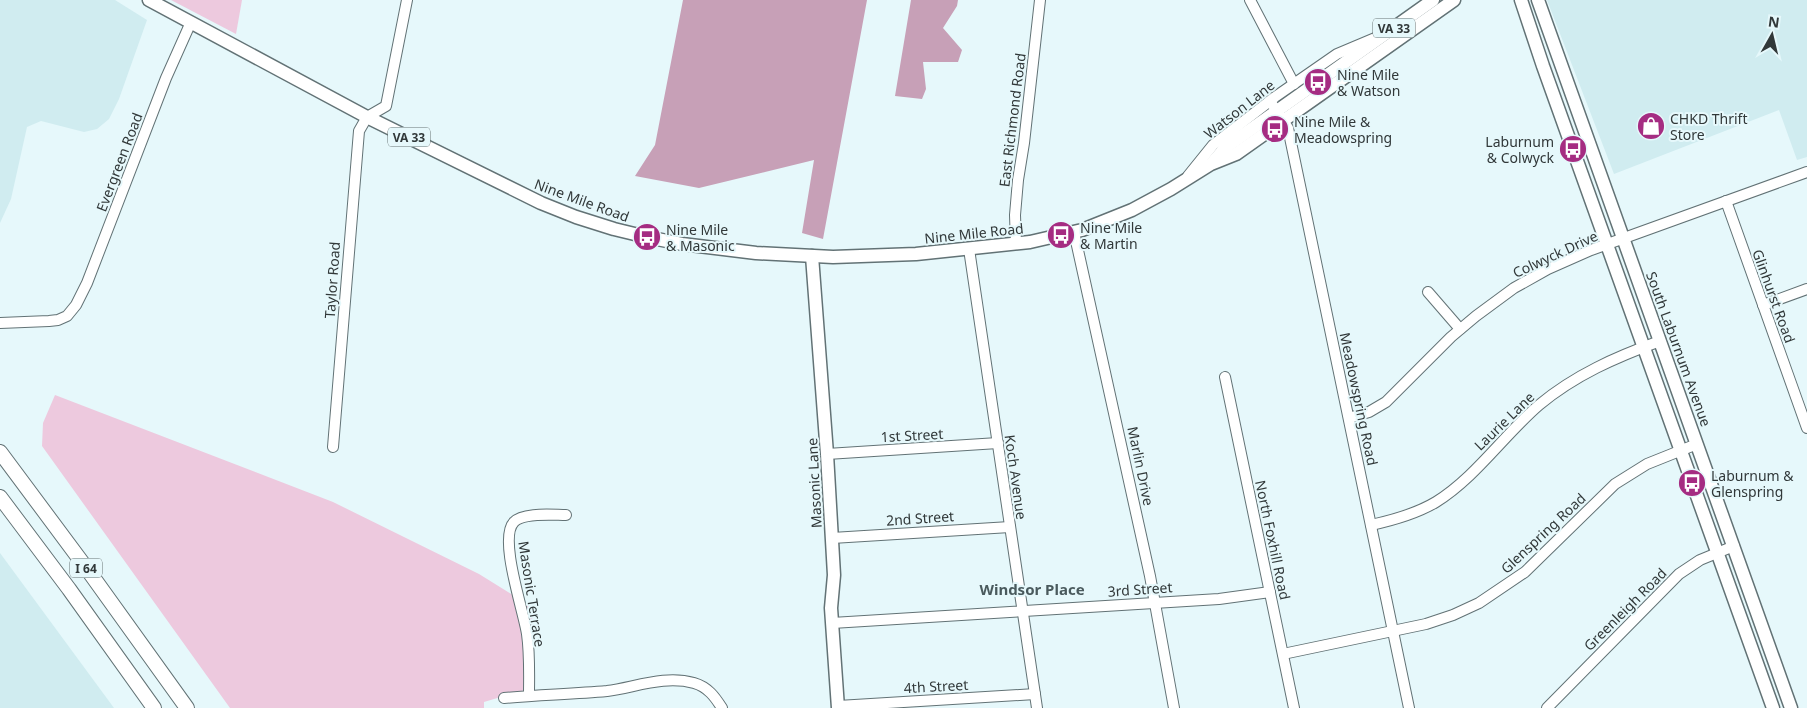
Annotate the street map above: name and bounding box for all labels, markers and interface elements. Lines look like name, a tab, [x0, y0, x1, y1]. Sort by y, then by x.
north arrow	[1747, 10, 1797, 60]
text: N	[1767, 11, 1781, 32]
road number: VA 33	[1373, 18, 1415, 38]
street label: East Richmond Road	[994, 52, 1030, 188]
place label: Nine Mile & Watson	[1337, 65, 1400, 100]
bus stop icon: Nine Mile & Watson	[1303, 67, 1333, 97]
street label: Watson Lane	[1200, 75, 1278, 143]
place label: CHKD Thrift Store	[1670, 109, 1747, 144]
street label: Evergreen Road	[91, 110, 147, 214]
shop icon: CHKD Thrift Store	[1636, 111, 1666, 141]
place label: Nine Mile & Meadowspring	[1294, 112, 1392, 147]
bus stop icon: Nine Mile & Meadowspring	[1260, 114, 1290, 144]
road number: VA 33	[388, 128, 430, 146]
place label: Laburnum & Colwyck	[1485, 132, 1555, 167]
bus stop icon: Laburnum & Colwyck	[1558, 134, 1588, 164]
street label: Nine Mile Road	[532, 174, 632, 226]
street label: Nine Mile Road	[924, 218, 1024, 248]
place label: Nine Mile & Martin	[1080, 218, 1142, 253]
place label: Nine Mile & Masonic	[666, 220, 735, 255]
bus stop icon: Nine Mile & Martin	[1046, 220, 1076, 250]
bus stop icon: Nine Mile & Masonic	[632, 222, 662, 252]
street label: Colwyck Drive	[1510, 226, 1601, 282]
street label: Taylor Road	[320, 241, 344, 319]
street label: Glinhurst Road	[1748, 247, 1800, 345]
street label: South Laburnum Avenue	[1642, 269, 1716, 429]
street label: Meadowspring Road	[1336, 331, 1382, 467]
street label: Laurie Lane	[1470, 388, 1538, 454]
street label: 1st Street	[880, 424, 944, 446]
street label: Marlin Drive	[1123, 425, 1159, 507]
street label: Koch Avenue	[1001, 433, 1031, 521]
street label: Masonic Lane	[802, 437, 826, 528]
place label: Laburnum & Glenspring	[1711, 466, 1794, 501]
bus stop icon: Laburnum & Glenspring	[1677, 468, 1707, 498]
street label: North Foxhill Road	[1251, 478, 1295, 602]
street label: Glenspring Road	[1496, 489, 1590, 577]
street label: 2nd Street	[885, 506, 955, 530]
street label: Masonic Terrace	[514, 540, 550, 648]
road number: I 64	[70, 558, 102, 578]
street label: Greenleigh Road	[1579, 563, 1671, 655]
street label: 3rd Street	[1107, 577, 1173, 601]
district label: Windsor Place	[979, 579, 1085, 599]
street label: 4th Street	[903, 675, 969, 697]

